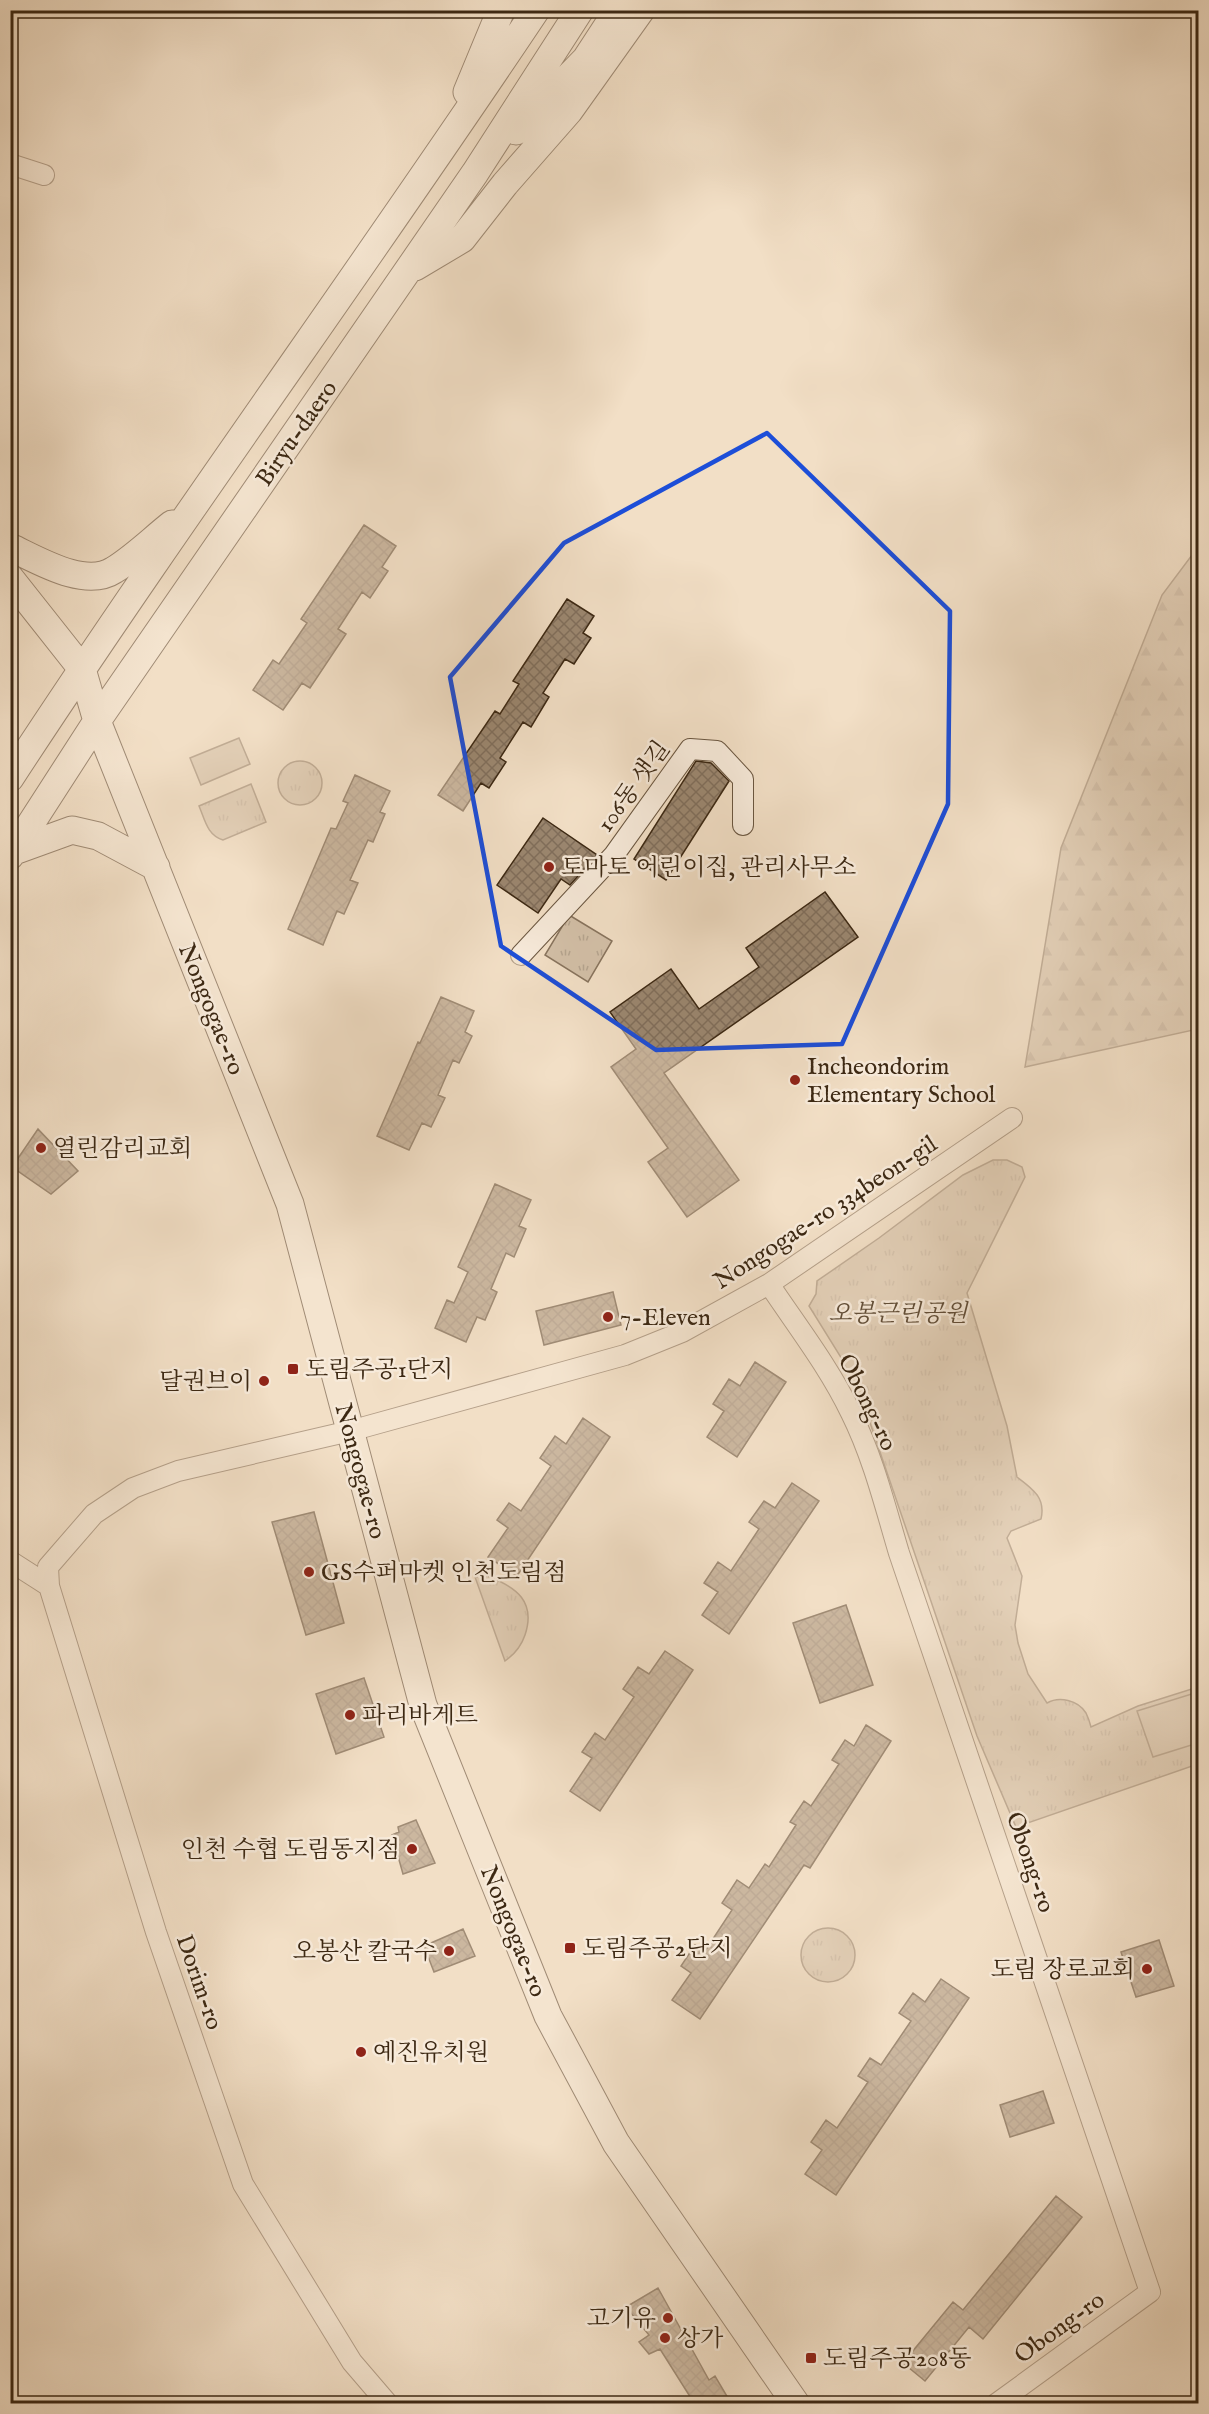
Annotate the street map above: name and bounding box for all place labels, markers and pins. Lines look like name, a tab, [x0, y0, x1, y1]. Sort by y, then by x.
place label: 토마토 어린이집, 관리사무소	[561, 853, 856, 884]
marker: 토마토 어린이집, 관리사무소	[542, 860, 556, 874]
place label: Incheondorim Elementary School	[807, 1052, 996, 1111]
marker: Incheondorim Elementary School	[788, 1073, 802, 1087]
place label: 열린감리교회	[53, 1134, 192, 1165]
marker: 열린감리교회	[34, 1141, 48, 1155]
place label: 7-Eleven	[620, 1303, 711, 1334]
marker: 7-Eleven	[601, 1310, 615, 1324]
place label: 도림주공1단지	[305, 1355, 453, 1386]
marker: 도림주공1단지	[286, 1362, 300, 1376]
place label: 달권브이	[159, 1367, 252, 1398]
marker: 달권브이	[257, 1374, 271, 1388]
place label: GS수퍼마켓 인천도림점	[321, 1558, 566, 1589]
marker: GS수퍼마켓 인천도림점	[302, 1565, 316, 1579]
place label: 파리바게트	[362, 1701, 478, 1732]
marker: 파리바게트	[343, 1708, 357, 1722]
place label: 인천 수협 도림동지점	[181, 1835, 400, 1866]
marker: 인천 수협 도림동지점	[405, 1842, 419, 1856]
place label: 도림주공2단지	[582, 1934, 732, 1965]
place label: 오봉산 칼국수	[293, 1937, 437, 1968]
marker: 도림주공2단지	[563, 1941, 577, 1955]
marker: 오봉산 칼국수	[442, 1944, 456, 1958]
place label: 도림 장로교회	[991, 1955, 1135, 1986]
marker: 도림 장로교회	[1140, 1962, 1154, 1976]
place label: 예진유치원	[373, 2038, 489, 2069]
marker: 예진유치원	[354, 2045, 368, 2059]
place label: 고기유	[586, 2304, 656, 2335]
marker: 고기유	[661, 2311, 675, 2325]
place label: 상가	[677, 2324, 723, 2355]
marker: 상가	[658, 2331, 672, 2345]
place label: 도림주공208동	[823, 2344, 971, 2375]
marker: 도림주공208동	[804, 2351, 818, 2365]

